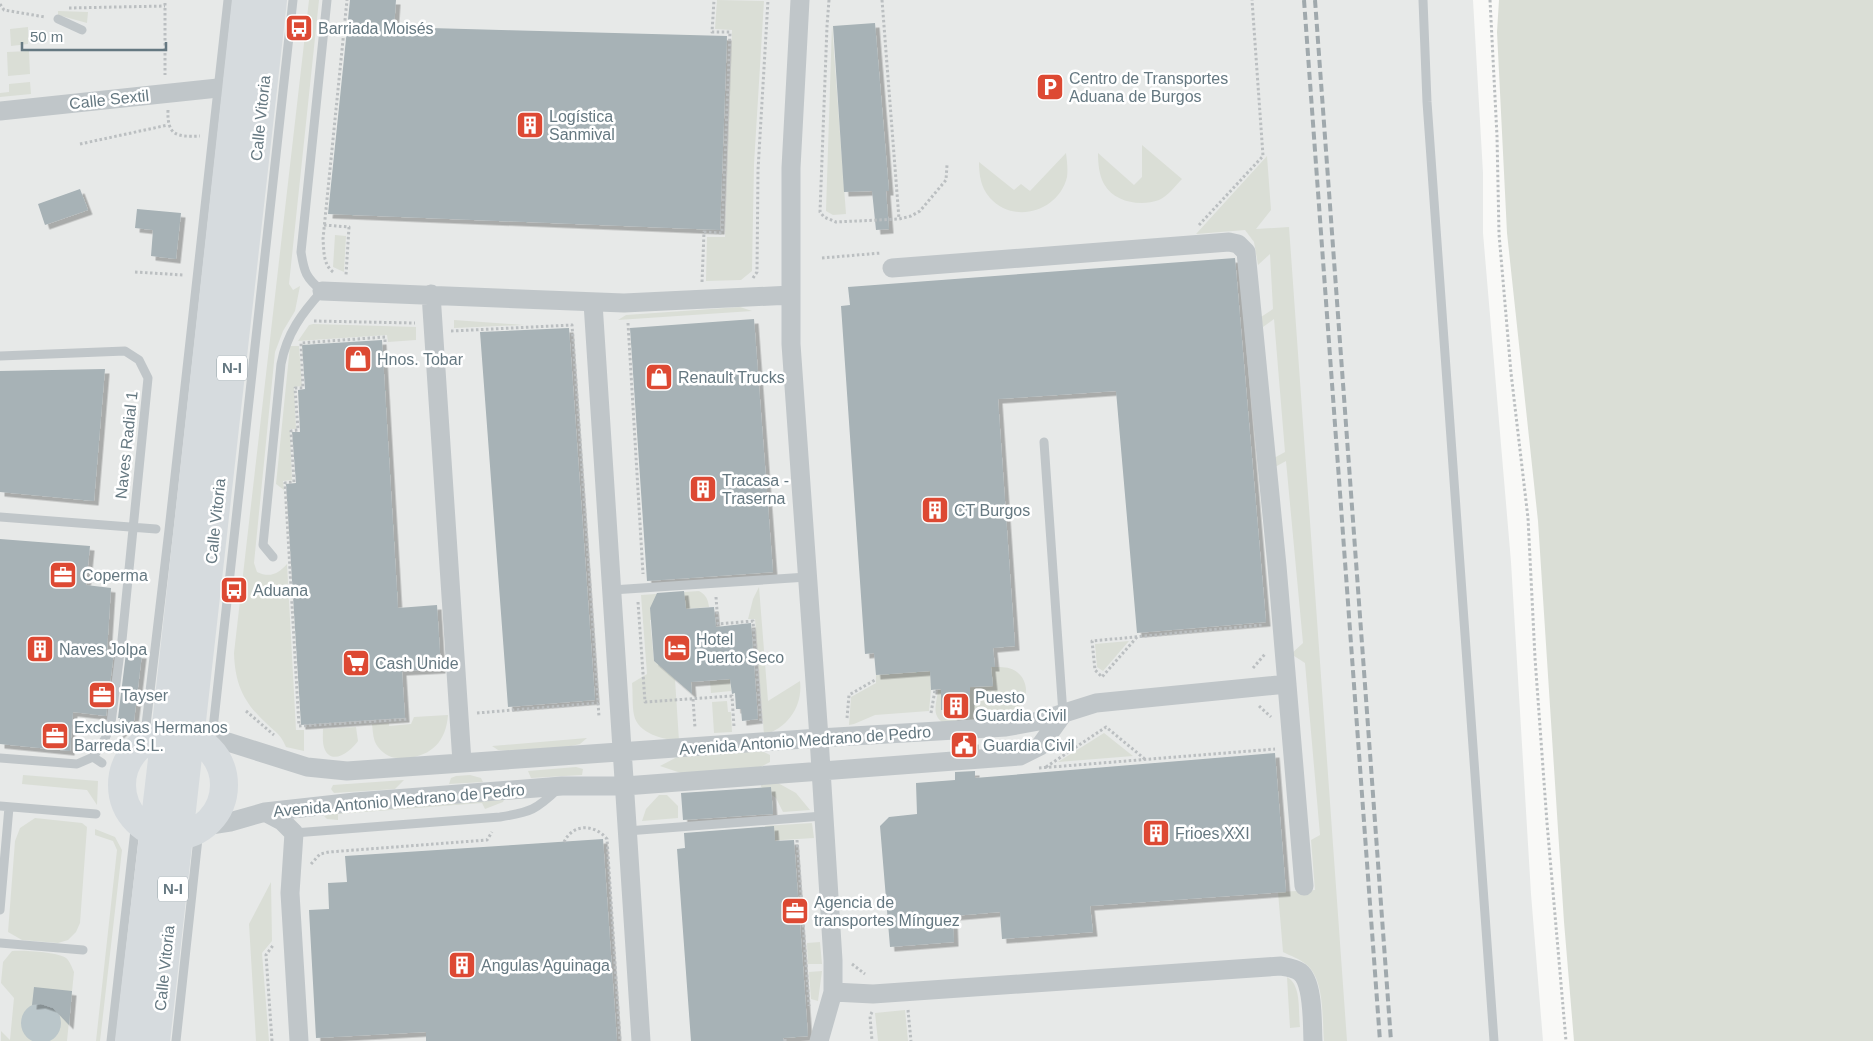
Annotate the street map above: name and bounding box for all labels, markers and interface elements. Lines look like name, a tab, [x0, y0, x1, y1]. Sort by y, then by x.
bus stop icon: Barriada Moisés	[284, 13, 314, 43]
scale bar	[22, 20, 166, 52]
place label: Barriada Moisés	[318, 20, 434, 37]
text: 50 m	[30, 28, 63, 45]
place label: Centro de Transportes Aduana de Burgos	[1069, 70, 1228, 105]
parking icon: Centro de Transportes Aduana de Burgos	[1035, 72, 1065, 102]
street label: Calle Vitoria	[248, 74, 273, 162]
street label: Calle Sextil	[68, 87, 150, 112]
place label: Logística Sanmival	[549, 108, 615, 143]
building icon: Logística Sanmival	[515, 110, 545, 140]
shop icon: Hnos. Tobar	[343, 344, 373, 374]
place label: Hnos. Tobar	[377, 351, 464, 368]
road number: N-I	[217, 356, 247, 380]
shop icon: Renault Trucks	[644, 362, 674, 392]
place label: Renault Trucks	[678, 369, 785, 386]
street label: Naves Radial 1	[112, 390, 141, 500]
place label: Tracasa - Traserna	[722, 472, 789, 507]
building icon: Tracasa - Traserna	[688, 474, 718, 504]
street label: Calle Vitoria	[203, 477, 228, 565]
building icon: CT Burgos	[920, 495, 950, 525]
place label: CT Burgos	[954, 502, 1030, 519]
office icon: Coperma	[48, 560, 78, 590]
place label: Coperma	[82, 567, 148, 584]
bus stop icon: Aduana	[219, 575, 249, 605]
place label: Aduana	[253, 582, 308, 599]
place label: Hotel Puerto Seco	[696, 631, 784, 666]
hotel icon: Hotel Puerto Seco	[662, 633, 692, 663]
building icon: Naves Jolpa	[25, 634, 55, 664]
place label: Naves Jolpa	[59, 641, 147, 658]
supermarket icon: Cash Unide	[341, 648, 371, 678]
place label: Cash Unide	[375, 655, 459, 672]
office icon: Tayser	[87, 680, 117, 710]
place label: Tayser	[121, 687, 169, 704]
place label: Puesto Guardia Civil	[975, 689, 1067, 724]
building icon: Puesto Guardia Civil	[941, 691, 971, 721]
place label: Exclusivas Hermanos Barreda S.L.	[74, 719, 228, 754]
office icon: Exclusivas Hermanos Barreda S.L.	[40, 721, 70, 751]
street label: Avenida Antonio Medrano de Pedro	[679, 723, 932, 758]
public building icon: Guardia Civil	[949, 730, 979, 760]
place label: Guardia Civil	[983, 737, 1075, 754]
street label: Avenida Antonio Medrano de Pedro	[273, 781, 526, 820]
building icon: Frioes XXI	[1141, 818, 1171, 848]
place label: Frioes XXI	[1175, 825, 1250, 842]
road number: N-I	[158, 876, 188, 902]
place label: Agencia de transportes Mínguez	[814, 894, 960, 929]
office icon: Agencia de transportes Mínguez	[780, 896, 810, 926]
street label: Calle Vitoria	[152, 924, 177, 1012]
building icon: Angulas Aguinaga	[447, 950, 477, 980]
place label: Angulas Aguinaga	[481, 957, 610, 974]

